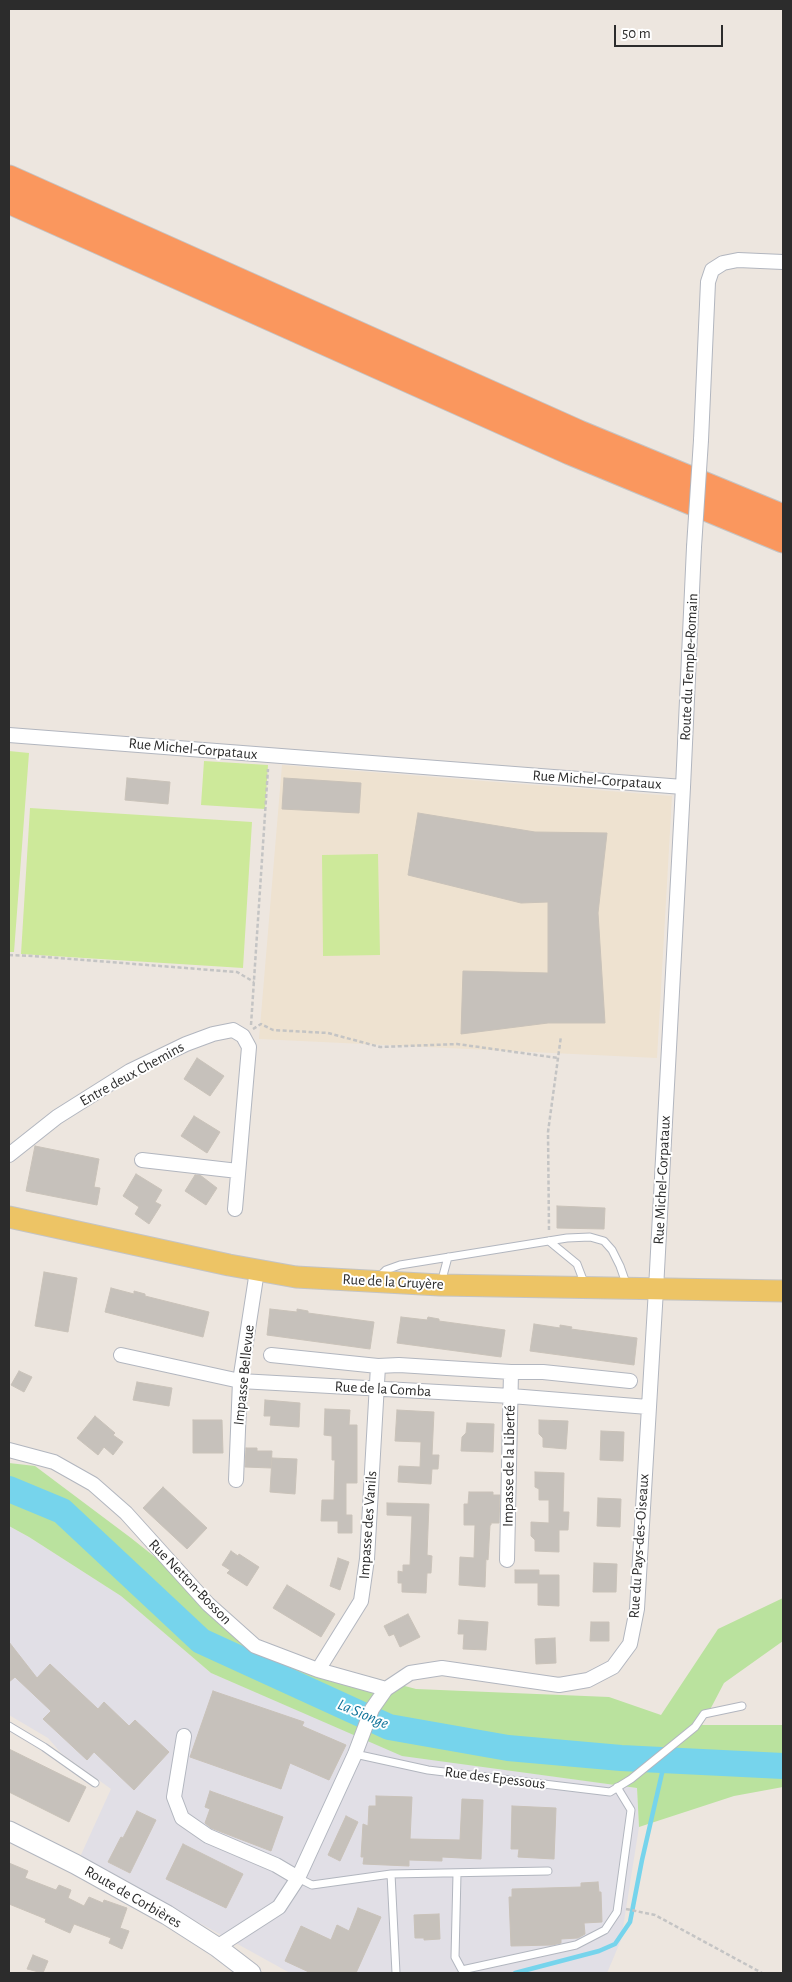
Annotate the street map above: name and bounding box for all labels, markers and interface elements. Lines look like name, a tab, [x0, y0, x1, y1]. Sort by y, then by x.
scale bar	[617, 15, 726, 47]
text: 50 m	[622, 26, 651, 41]
street label: Route du Temple-Romain	[676, 593, 702, 741]
street label: Rue Michel-Corpataux	[128, 734, 258, 764]
street label: Rue Michel-Corpataux	[532, 767, 662, 793]
street label: Entre deux Chemins	[77, 1038, 187, 1110]
street label: Rue Michel-Corpataux	[650, 1115, 674, 1245]
street label: Rue de la Gruyère	[342, 1270, 444, 1294]
street label: Impasse Bellevue	[230, 1324, 258, 1426]
street label: Rue de la Comba	[334, 1377, 432, 1401]
street label: Impasse de la Liberté	[499, 1405, 519, 1527]
street label: Impasse des Vanils	[355, 1470, 381, 1580]
street label: Rue du Pays-des-Oiseaux	[625, 1473, 653, 1619]
street label: Rue Netton-Bosson	[145, 1536, 235, 1628]
water label: La Sionge	[335, 1695, 391, 1733]
street label: Rue des Epessous	[444, 1763, 546, 1793]
street label: Route de Corbières	[81, 1862, 185, 1932]

